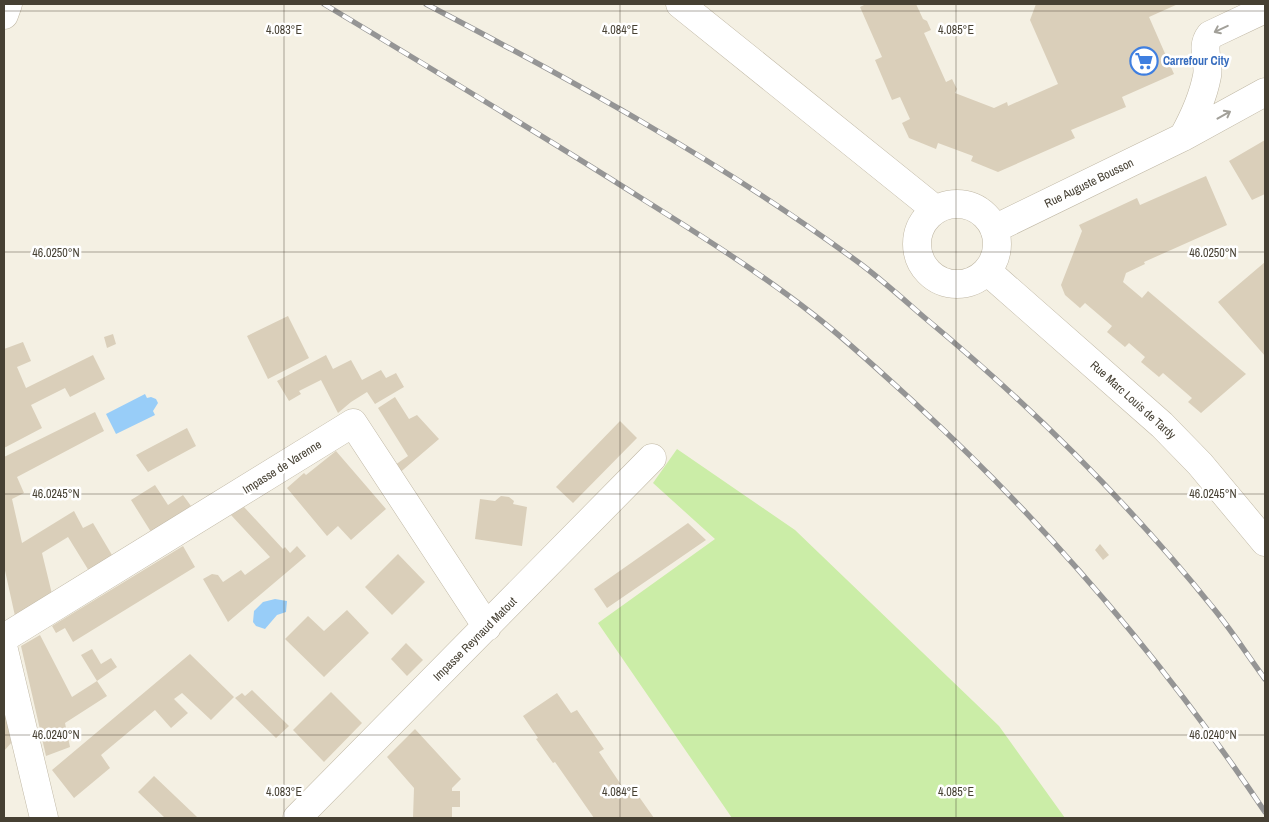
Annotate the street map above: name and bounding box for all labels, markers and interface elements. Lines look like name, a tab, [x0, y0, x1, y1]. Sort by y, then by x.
text: 4.083°E	[266, 22, 302, 38]
text: 4.084°E	[602, 22, 638, 38]
text: 4.085°E	[938, 22, 974, 38]
one-way arrow	[1214, 25, 1229, 35]
supermarket icon: Carrefour City	[1129, 46, 1159, 76]
place label: Carrefour City	[1163, 53, 1230, 69]
one-way arrow	[1216, 110, 1231, 119]
street label: Rue Auguste Bousson	[1042, 154, 1136, 212]
text: 46.0250°N	[32, 245, 80, 261]
text: 46.0250°N	[1189, 245, 1237, 261]
street label: Rue Marc Louis de Tardy	[1087, 357, 1179, 443]
street label: Impasse de Varenne	[240, 436, 324, 498]
text: 46.0245°N	[32, 486, 80, 502]
text: 46.0245°N	[1189, 486, 1237, 502]
street label: Impasse Reynaud Matout	[430, 594, 520, 684]
text: 46.0240°N	[32, 727, 80, 743]
text: 46.0240°N	[1189, 727, 1237, 743]
text: 4.083°E	[266, 784, 302, 800]
text: 4.084°E	[602, 784, 638, 800]
text: 4.085°E	[938, 784, 974, 800]

